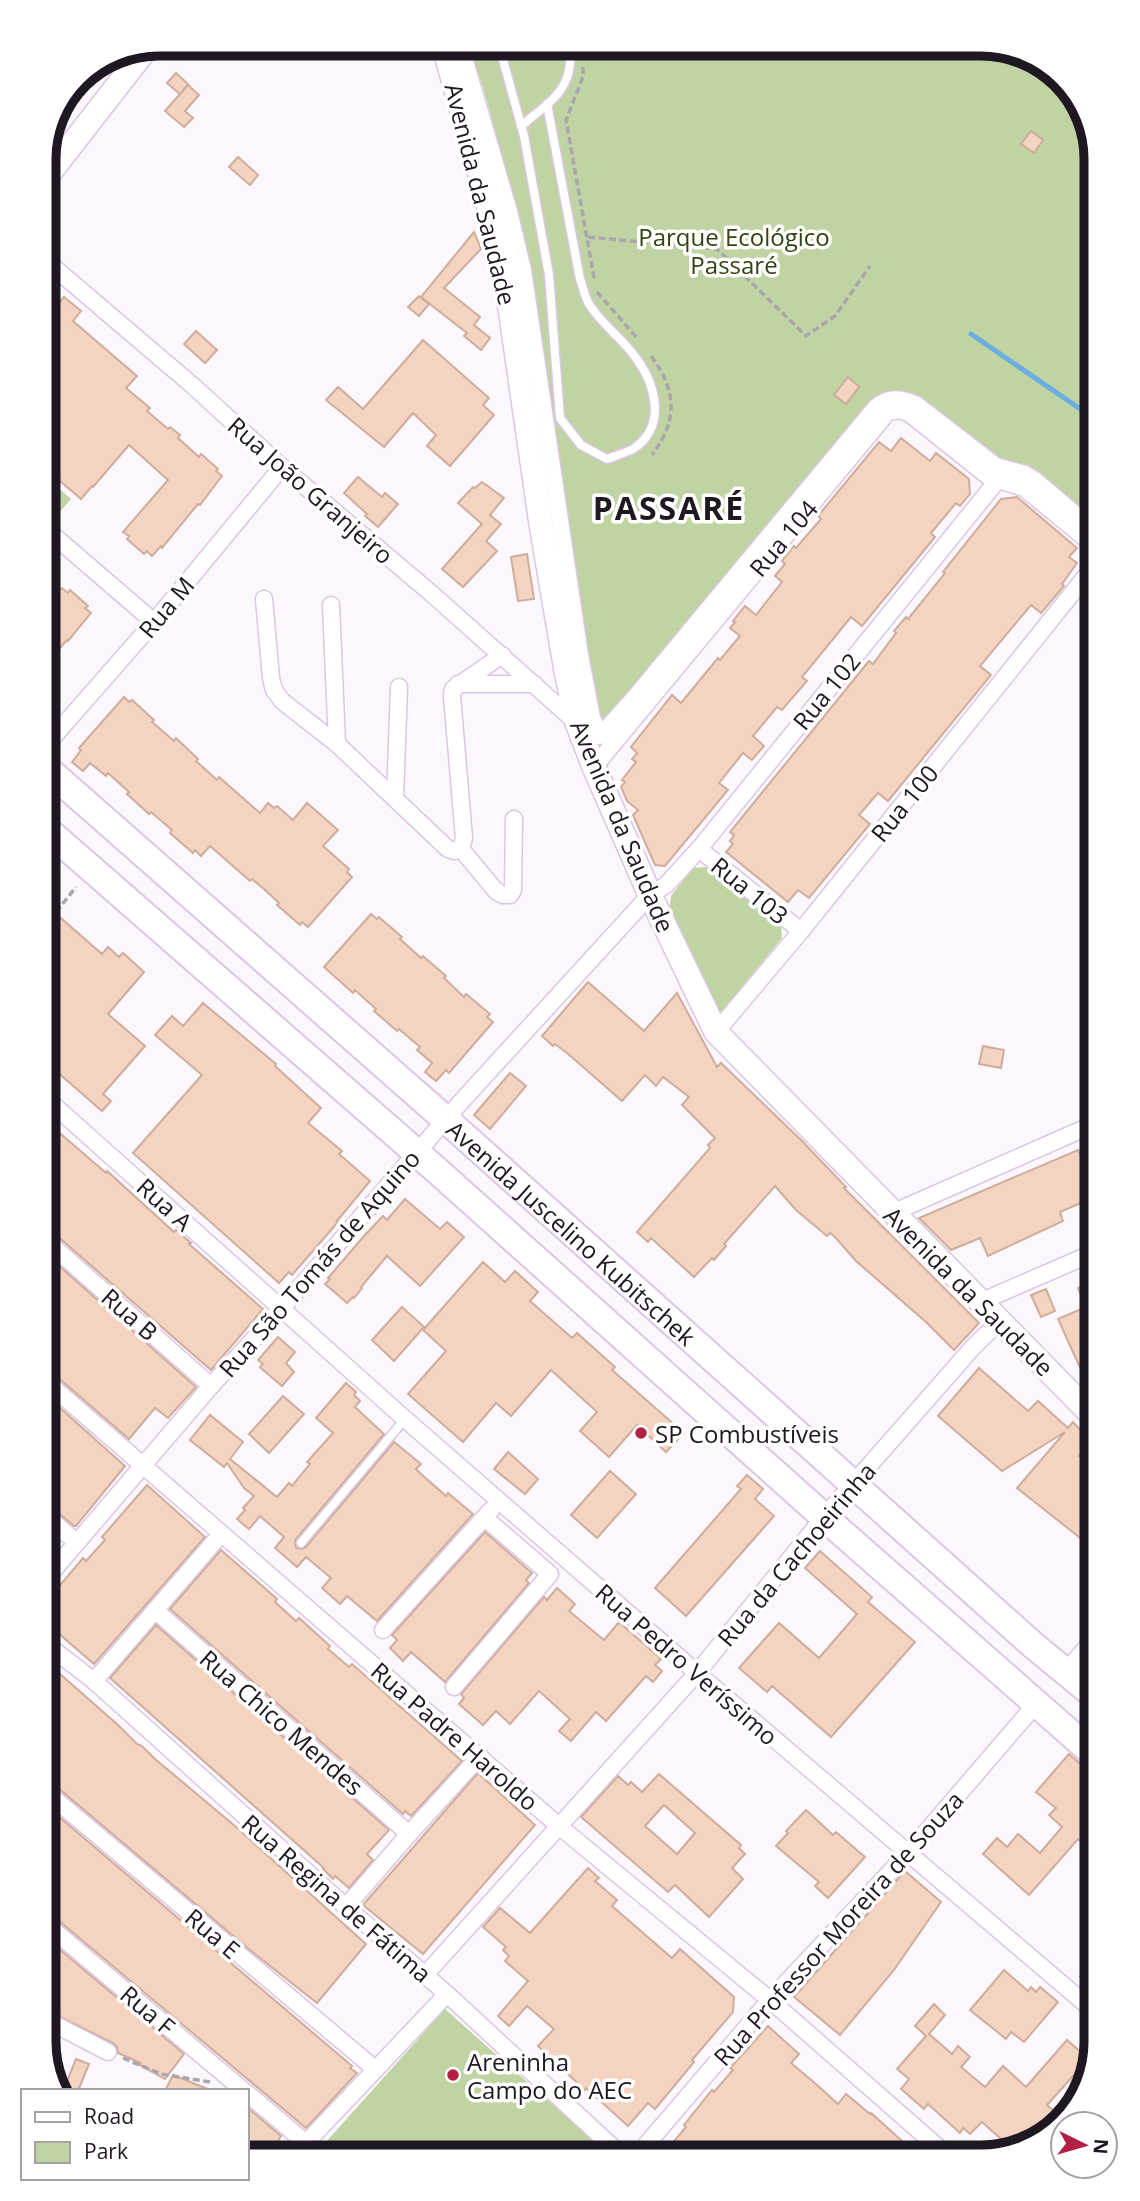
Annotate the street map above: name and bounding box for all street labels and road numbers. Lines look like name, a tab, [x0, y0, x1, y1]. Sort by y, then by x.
street label: Avenida da Saudade	[437, 80, 525, 308]
street label: Rua João Granjeiro	[221, 409, 401, 571]
street label: Rua 104	[741, 493, 825, 583]
street label: Rua M	[131, 569, 201, 645]
street label: Rua 102	[785, 646, 867, 736]
street label: Avenida da Saudade	[563, 715, 683, 937]
street label: Rua 100	[863, 758, 945, 848]
street label: Rua 103	[705, 849, 795, 931]
street label: Avenida Juscelino Kubitschek	[440, 1112, 704, 1353]
street label: Rua São Tomás de Aquino	[211, 1142, 427, 1384]
street label: Rua A	[130, 1170, 201, 1238]
street label: Avenida da Saudade	[877, 1199, 1061, 1383]
street label: Rua B	[95, 1280, 165, 1348]
street label: Rua da Cachoeirinha	[709, 1455, 883, 1653]
street label: Rua Pedro Veríssimo	[589, 1576, 785, 1752]
street label: Rua Chico Mendes	[193, 1642, 371, 1802]
street label: Rua Padre Haroldo	[364, 1654, 546, 1818]
street label: Rua Professor Moreira de Souza	[706, 1784, 970, 2072]
street label: Rua Regina de Fátima	[235, 1806, 439, 1990]
street label: Rua E	[178, 1900, 248, 1966]
street label: Rua F	[114, 1978, 182, 2042]

